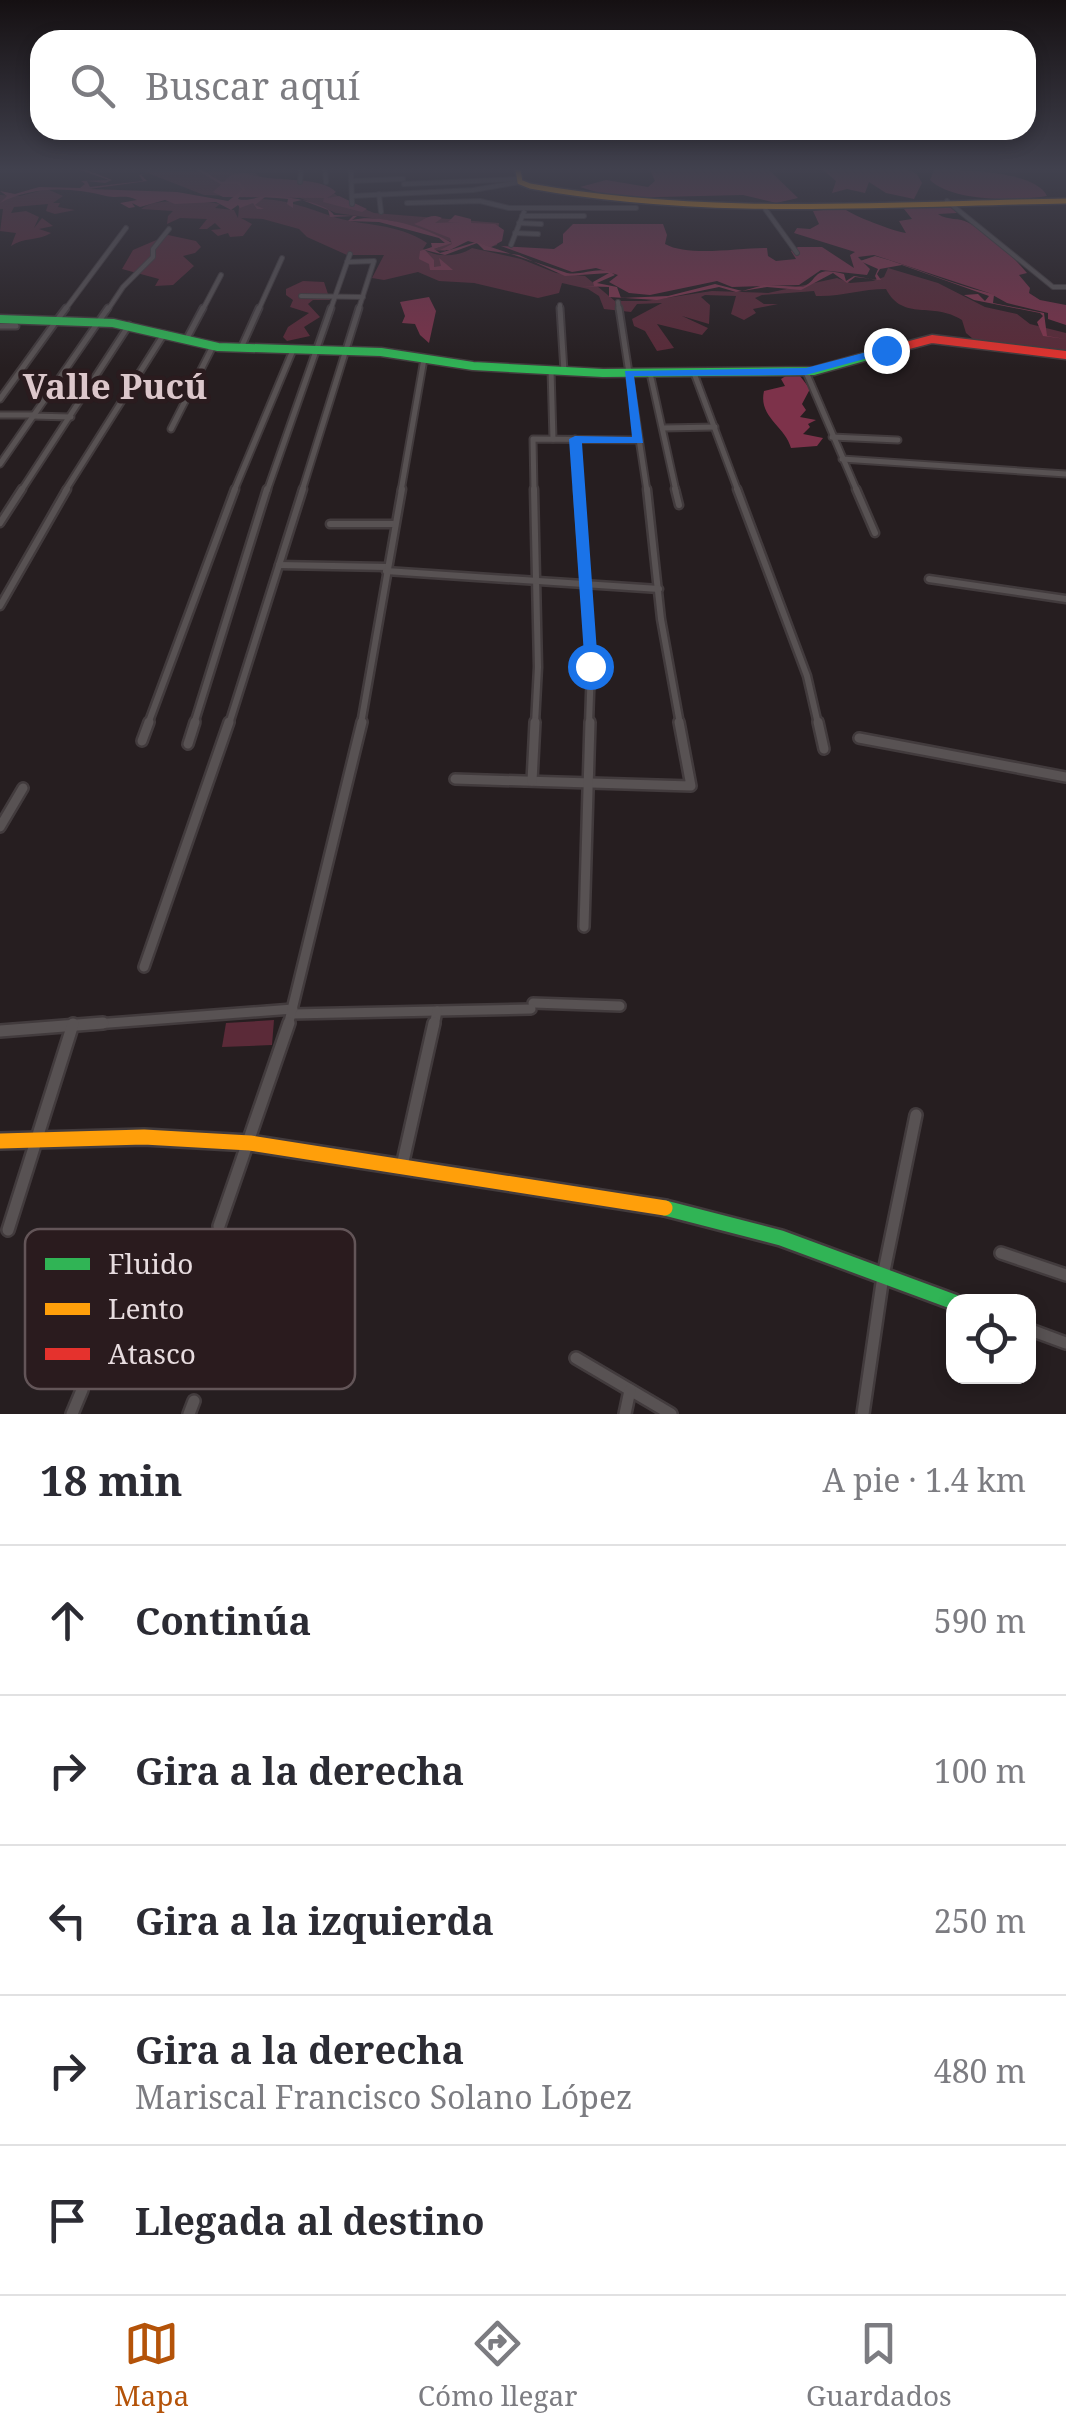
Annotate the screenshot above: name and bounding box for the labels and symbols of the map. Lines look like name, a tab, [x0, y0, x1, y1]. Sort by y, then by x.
route end	[864, 328, 910, 374]
district label: Valle Pucú	[23, 362, 207, 409]
route start	[568, 644, 614, 690]
legend	[25, 1229, 355, 1389]
text: Fluido	[108, 1244, 193, 1282]
text: Lento	[108, 1289, 185, 1327]
text: Atasco	[108, 1334, 196, 1372]

